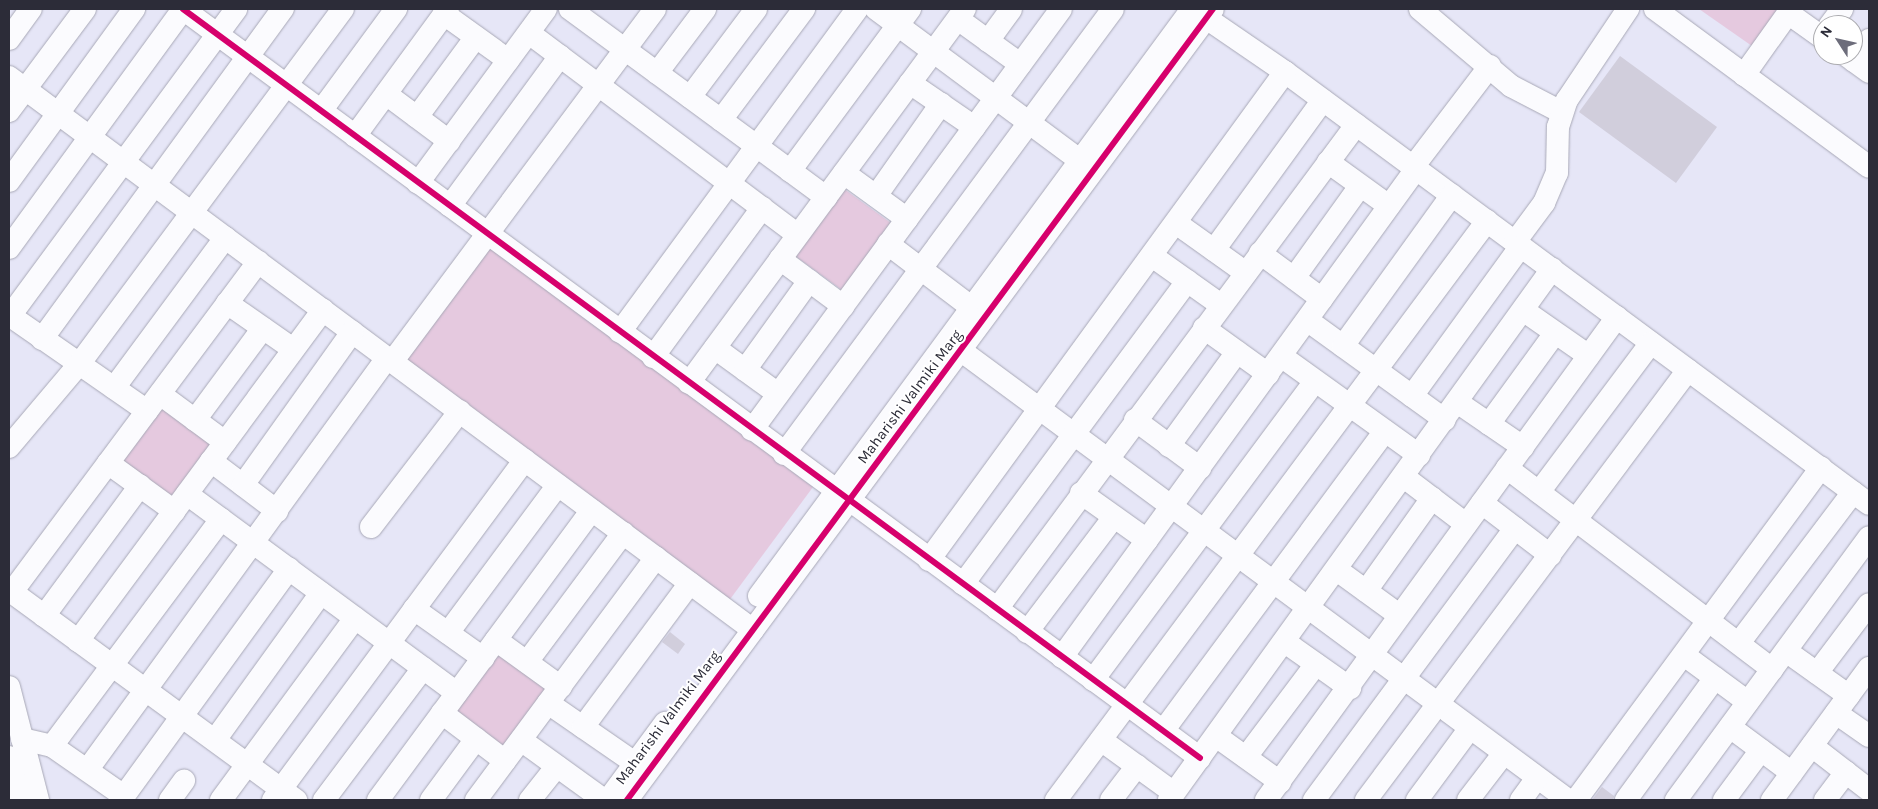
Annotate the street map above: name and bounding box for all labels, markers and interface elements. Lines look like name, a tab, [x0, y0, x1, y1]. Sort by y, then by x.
north arrow	[1813, 15, 1863, 65]
text: N	[1816, 23, 1836, 41]
street label: Maharishi Valmiki Marg	[854, 326, 966, 468]
street label: Maharishi Valmiki Marg	[612, 647, 724, 789]

